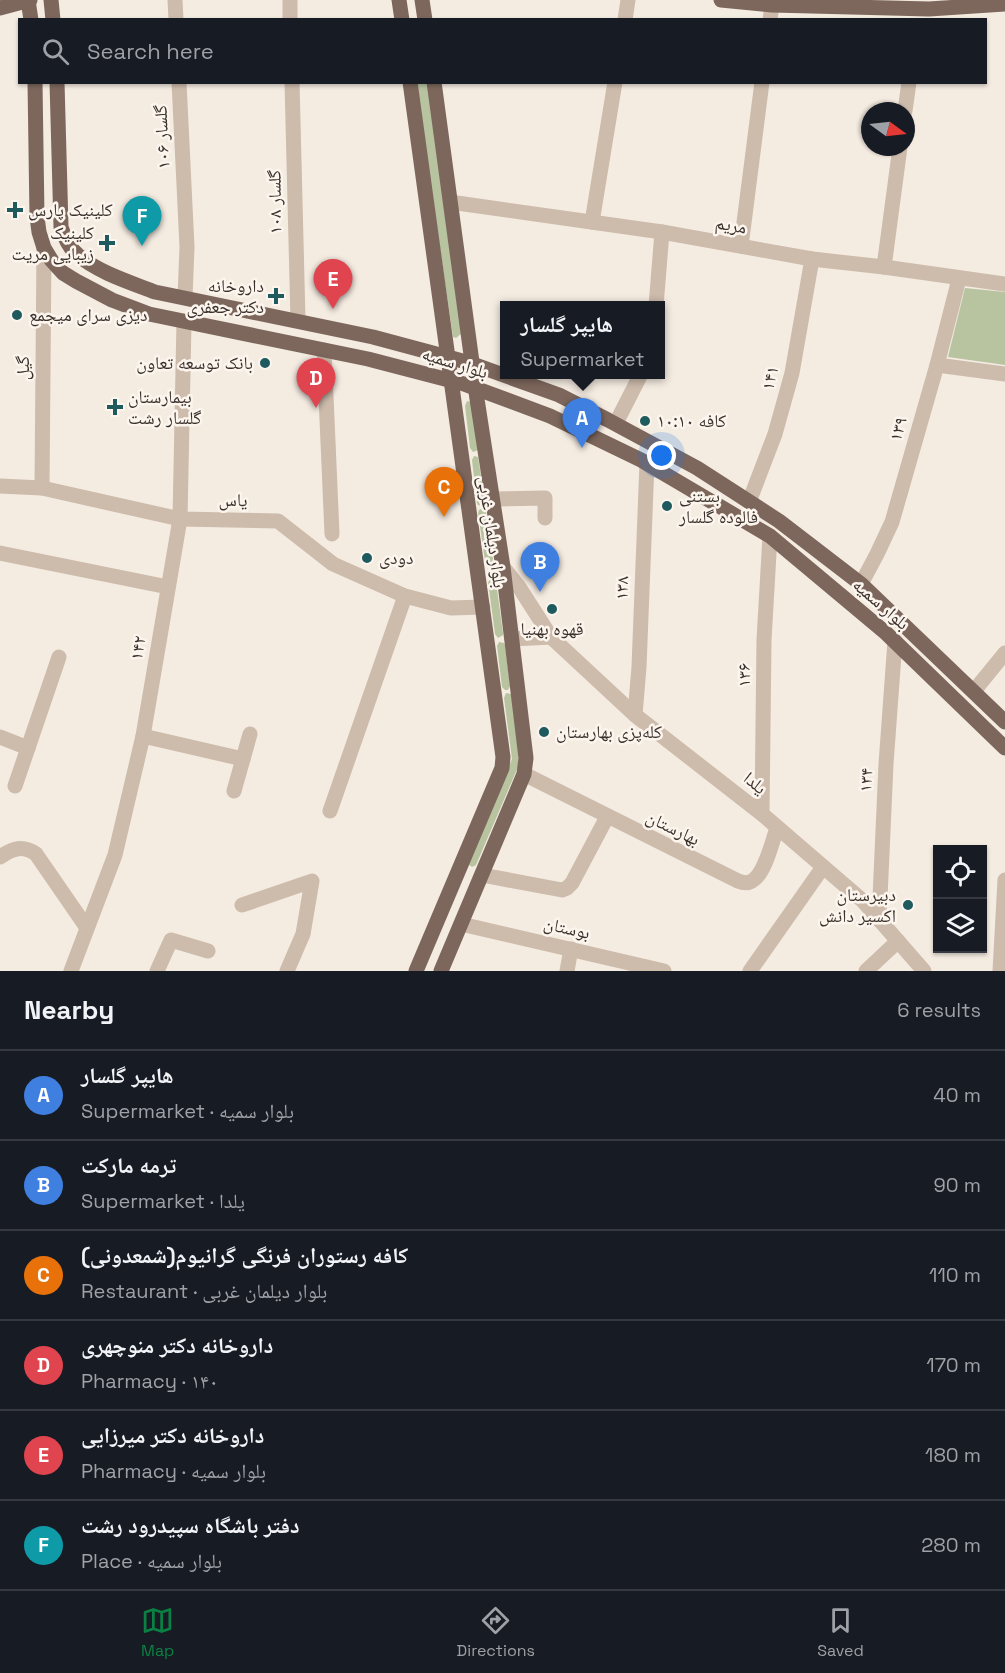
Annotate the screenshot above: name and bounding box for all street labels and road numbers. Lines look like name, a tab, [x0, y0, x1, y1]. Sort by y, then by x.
street label: گلسار ۱۰۶	[148, 104, 175, 170]
street label: گلسار ۱۰۸	[262, 169, 287, 234]
street label: مریم	[714, 210, 748, 240]
street label: بلوار سمیه	[419, 342, 491, 383]
street label: گیل	[11, 355, 34, 380]
street label: ۱۴۱	[755, 363, 784, 392]
street label: ۱۳۹	[883, 414, 912, 444]
street label: بلوار دیلمان غربی	[473, 475, 512, 589]
street label: یاس	[218, 488, 248, 511]
street label: بلوار سمیه	[848, 573, 914, 634]
street label: ۱۳۸	[610, 575, 633, 601]
street label: ۱۴۲	[124, 634, 151, 662]
street label: ۱۳۶	[732, 663, 755, 687]
street label: یلدا	[739, 766, 772, 799]
street label: ۱۳۴	[853, 767, 878, 793]
street label: بهارستان	[643, 805, 704, 850]
street label: بوستان	[542, 911, 593, 944]

